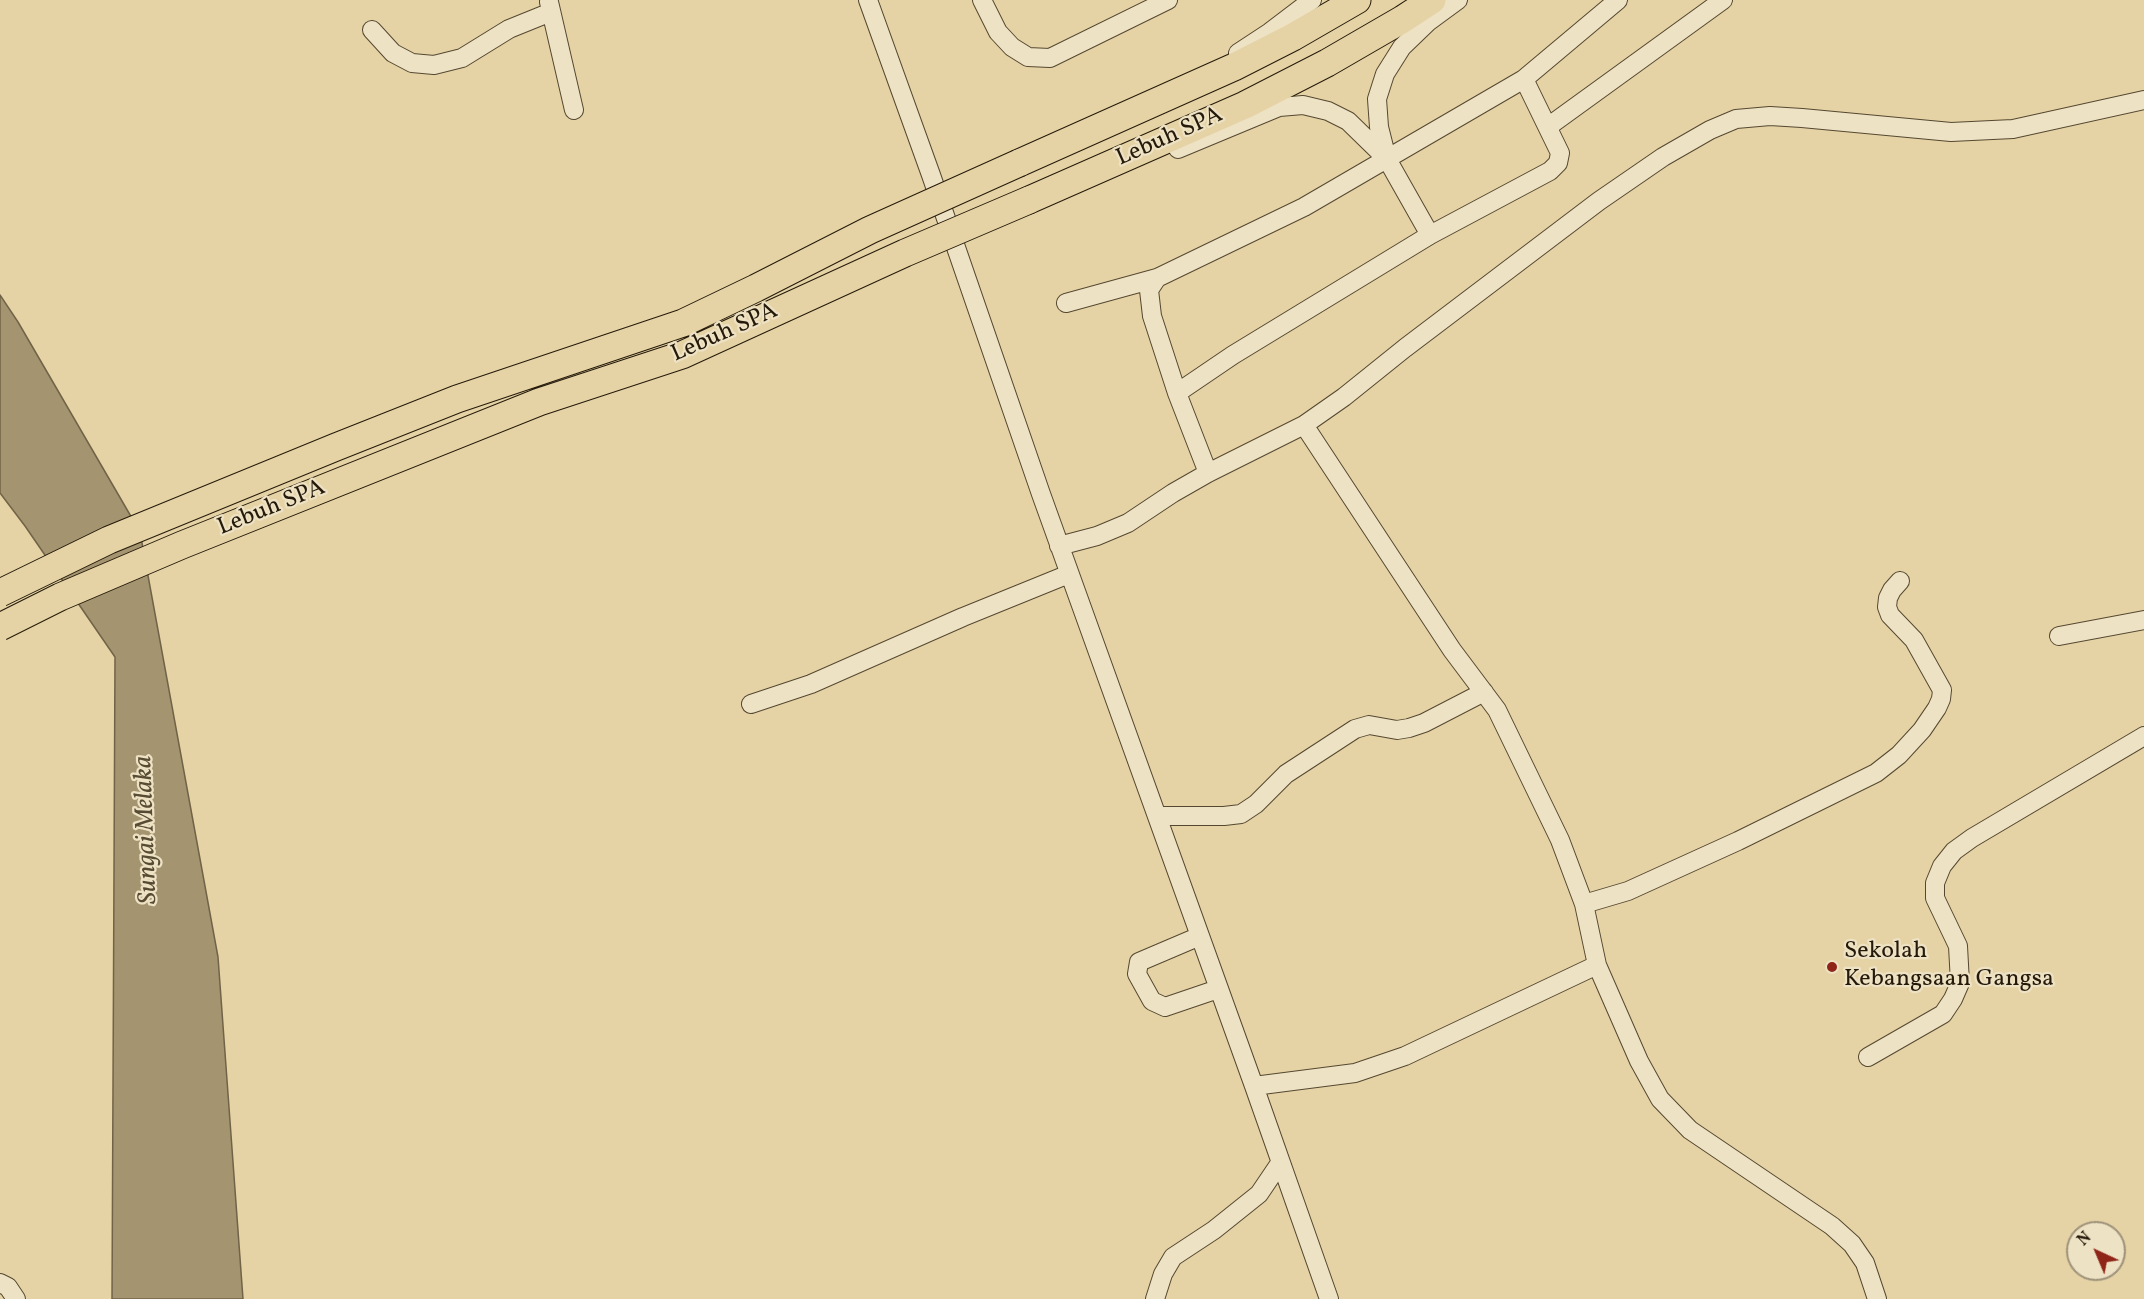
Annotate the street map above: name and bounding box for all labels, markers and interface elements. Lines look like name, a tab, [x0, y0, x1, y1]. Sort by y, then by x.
street label: Lebuh SPA	[1112, 102, 1228, 174]
street label: Lebuh SPA	[667, 298, 783, 370]
street label: Lebuh SPA	[214, 474, 330, 544]
water label: Sungai Melaka	[130, 755, 166, 905]
place label: Sekolah Kebangsaan Gangsa	[1844, 939, 2054, 995]
marker: Sekolah Kebangsaan Gangsa	[1825, 960, 1839, 974]
north arrow	[2066, 1221, 2126, 1281]
text: N	[2073, 1228, 2097, 1251]

